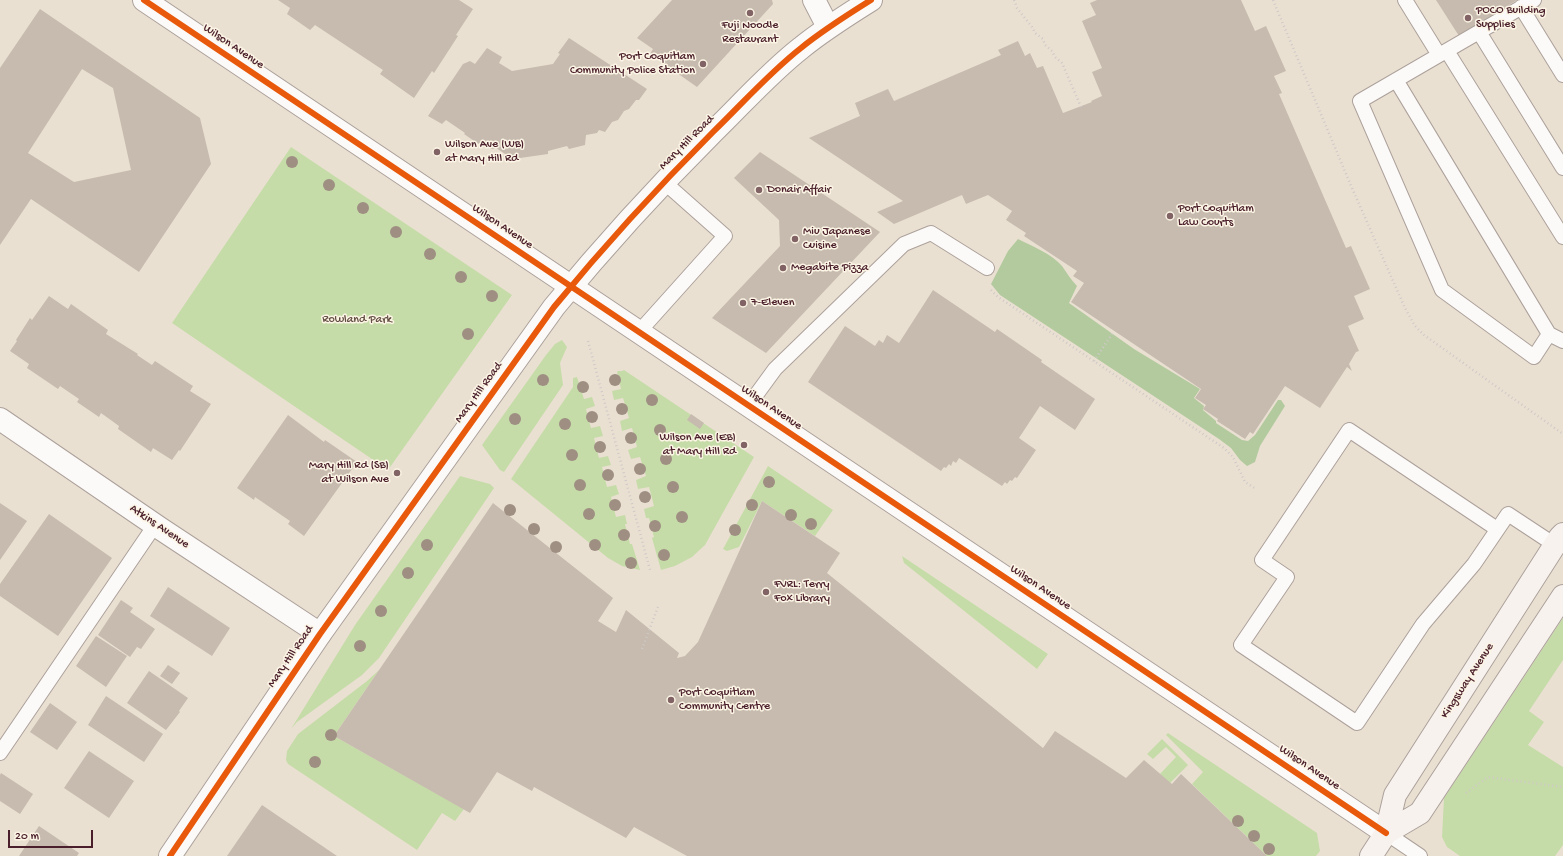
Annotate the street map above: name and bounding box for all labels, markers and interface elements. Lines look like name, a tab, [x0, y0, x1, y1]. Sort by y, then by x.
place label: POCO Building Supplies	[1476, 4, 1546, 32]
marker: Fuji Noodle Restaurant	[745, 8, 755, 18]
marker: POCO Building Supplies	[1463, 13, 1473, 23]
place label: Fuji Noodle Restaurant	[722, 19, 778, 47]
street label: Wilson Avenue	[200, 21, 266, 73]
place label: Port Coquitlam Community Police Station	[570, 50, 695, 78]
marker: Port Coquitlam Community Police Station	[698, 59, 708, 69]
street label: Mary Hill Road	[657, 113, 717, 173]
place label: Wilson Ave (WB) at Mary Hill Rd	[445, 138, 524, 166]
marker: Wilson Ave (WB) at Mary Hill Rd	[432, 147, 442, 157]
place label: Donair Affair	[767, 183, 831, 197]
marker: Donair Affair	[754, 185, 764, 195]
street label: Wilson Avenue	[469, 201, 535, 253]
place label: Port Coquitlam Law Courts	[1178, 202, 1254, 230]
marker: Port Coquitlam Law Courts	[1165, 211, 1175, 221]
place label: Miu Japanese Cuisine	[803, 225, 870, 253]
marker: Miu Japanese Cuisine	[790, 234, 800, 244]
place label: Megabite Pizza	[791, 261, 868, 275]
marker: Megabite Pizza	[778, 263, 788, 273]
place label: 7-Eleven	[751, 296, 795, 310]
marker: 7-Eleven	[738, 298, 748, 308]
park label: Rowland Park	[322, 313, 392, 327]
street label: Mary Hill Road	[452, 360, 506, 426]
street label: Wilson Avenue	[738, 382, 804, 434]
place label: Wilson Ave (EB) at Mary Hill Rd	[660, 431, 736, 459]
marker: Wilson Ave (EB) at Mary Hill Rd	[739, 440, 749, 450]
place label: Mary Hill Rd (SB) at Wilson Ave	[309, 459, 389, 487]
marker: Mary Hill Rd (SB) at Wilson Ave	[392, 468, 402, 478]
street label: Atkins Avenue	[126, 502, 192, 552]
street label: Wilson Avenue	[1007, 562, 1073, 614]
place label: FVRL: Terry Fox Library	[774, 578, 830, 606]
marker: FVRL: Terry Fox Library	[761, 587, 771, 597]
street label: Mary Hill Road	[265, 623, 317, 691]
street label: Kingsway Avenue	[1438, 641, 1498, 721]
place label: Port Coquitlam Community Centre	[679, 686, 770, 714]
marker: Port Coquitlam Community Centre	[666, 695, 676, 705]
street label: Wilson Avenue	[1276, 742, 1342, 794]
scale bar	[10, 822, 95, 848]
text: 20 m	[15, 830, 39, 844]

